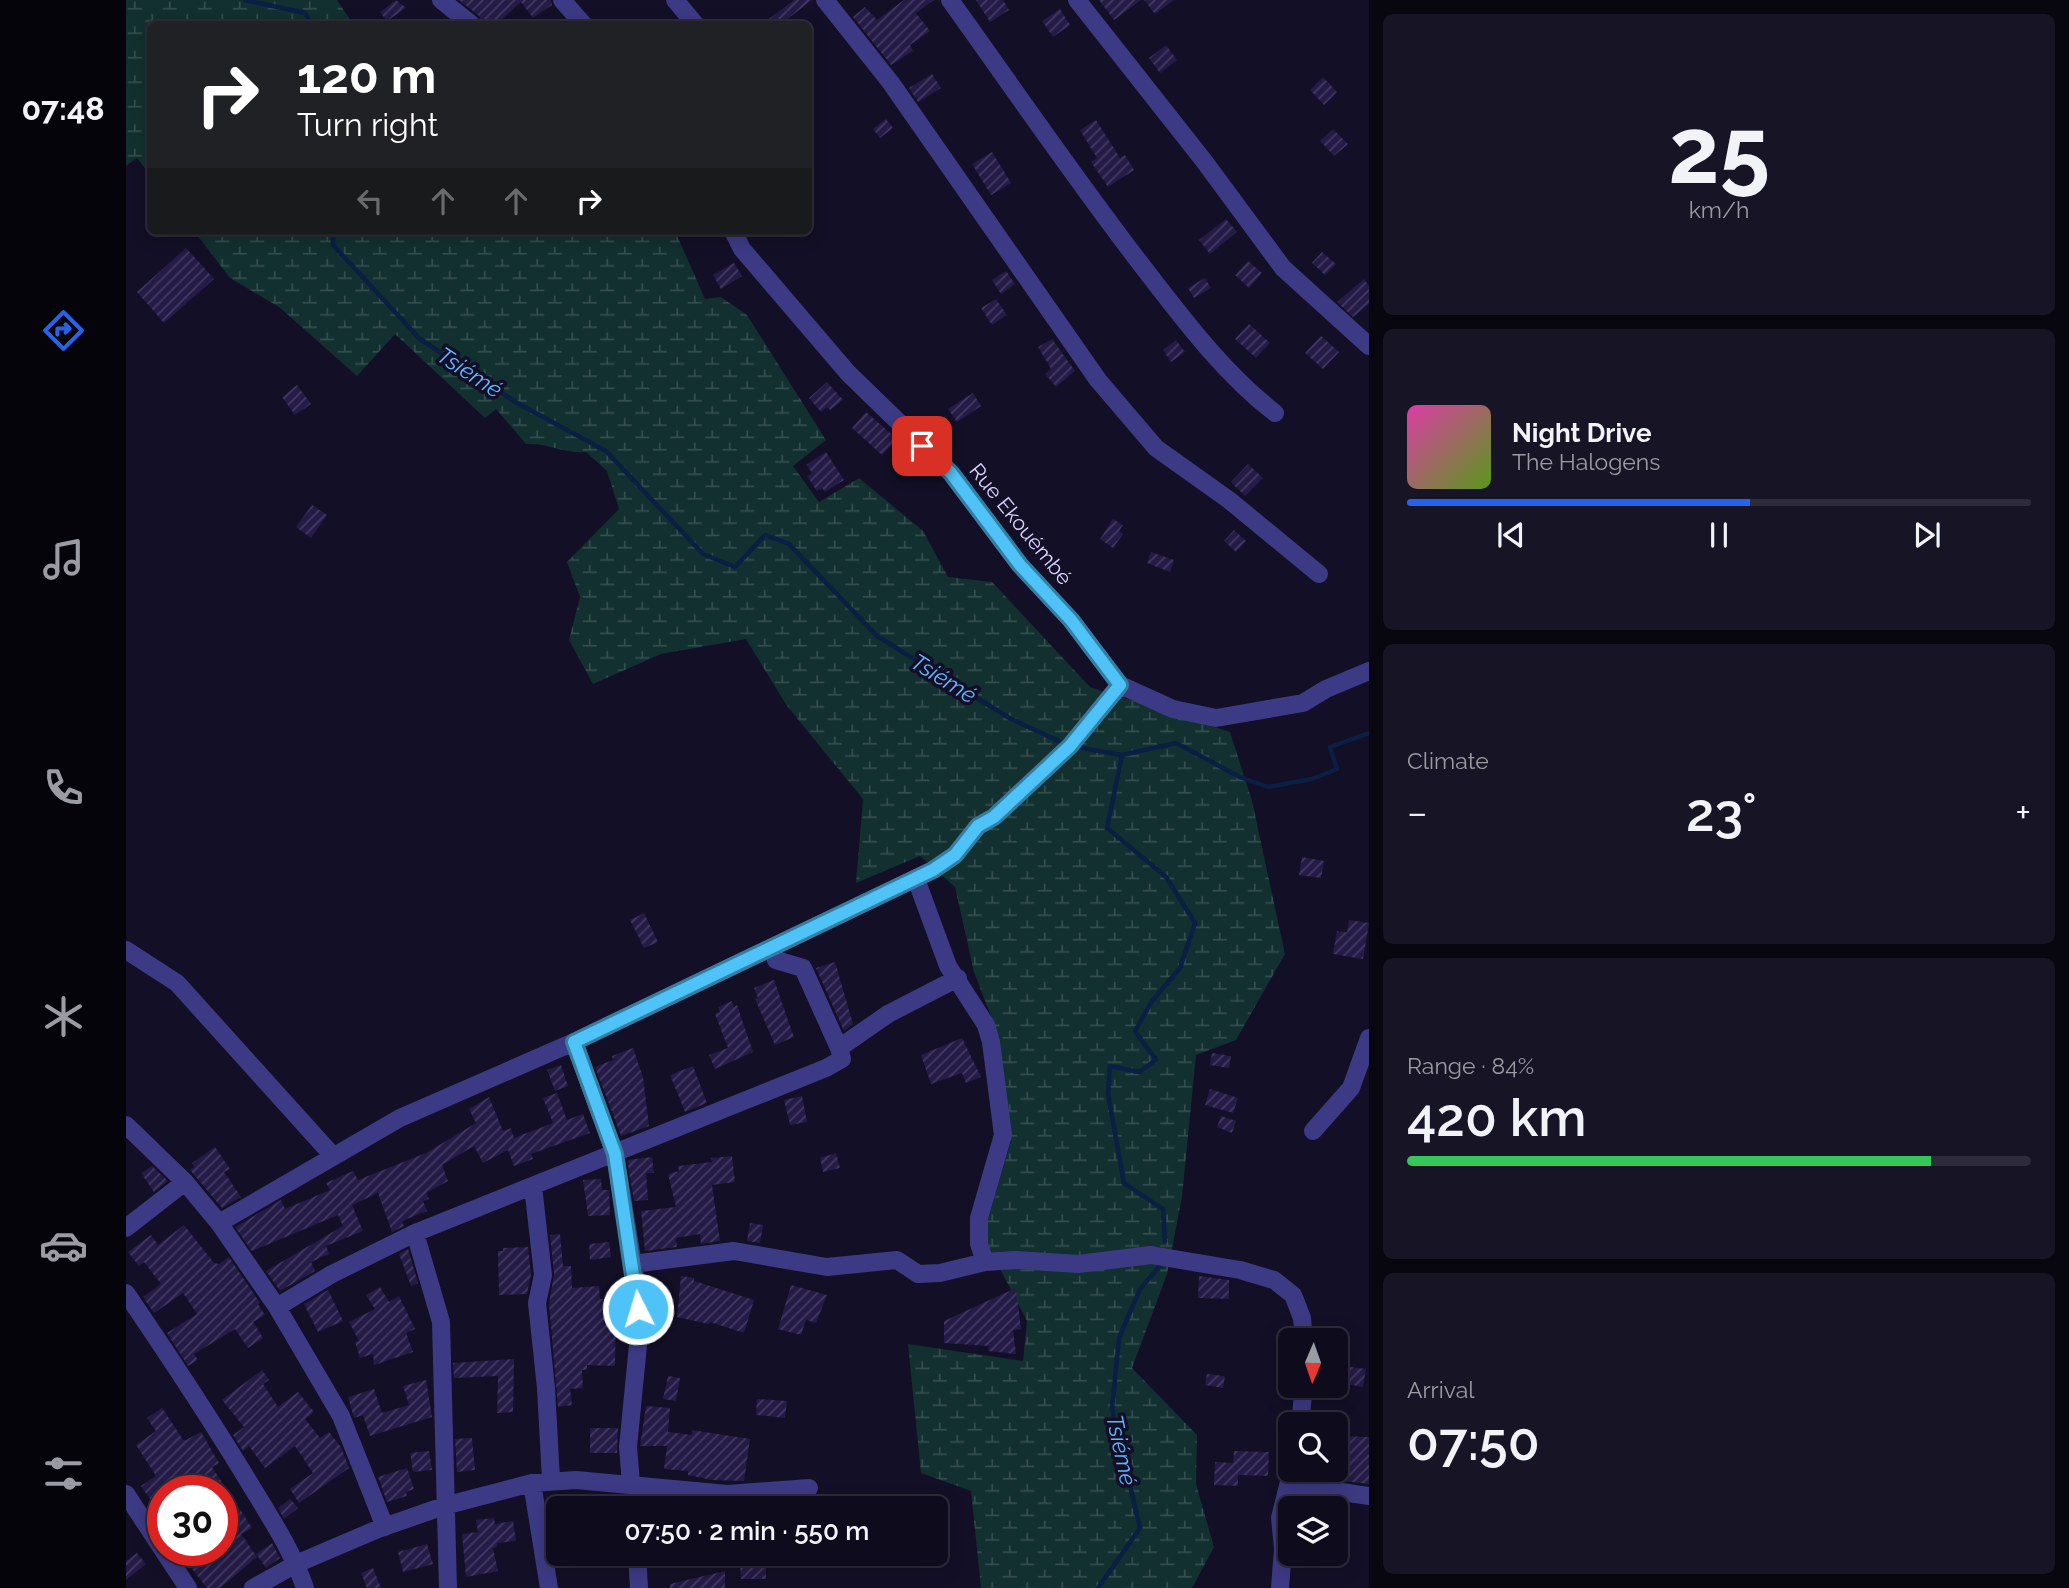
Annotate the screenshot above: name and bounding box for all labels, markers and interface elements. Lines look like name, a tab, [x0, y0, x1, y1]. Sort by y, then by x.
text: 120 m	[297, 47, 436, 104]
icon: right	[182, 49, 273, 140]
text: 07:48	[21, 90, 105, 127]
text: 25	[1668, 97, 1770, 204]
text: Turn right	[297, 106, 438, 143]
icon: left	[351, 182, 389, 220]
icon: ahead	[424, 182, 462, 220]
icon: ahead	[497, 182, 535, 220]
icon: right	[570, 182, 608, 220]
text: km/h	[1689, 196, 1749, 223]
icon: directions	[39, 306, 88, 355]
water label: Tsiémé	[433, 341, 507, 403]
pin	[892, 416, 952, 476]
text: Night Drive	[1512, 418, 1651, 448]
icon: arrive	[903, 427, 941, 465]
text: The Halogens	[1512, 448, 1660, 475]
street label: Rue Ekouémbé	[964, 458, 1078, 590]
icon: previous	[1492, 516, 1530, 554]
icon: pause	[1700, 516, 1738, 554]
icon: next	[1908, 516, 1946, 554]
icon: music	[39, 535, 88, 584]
water label: Tsiémé	[906, 648, 982, 708]
text: Climate	[1407, 747, 1489, 774]
icon: phone	[39, 763, 88, 812]
text: 23°	[1686, 782, 1757, 843]
text: −	[1407, 790, 1427, 835]
text: +	[2015, 790, 2031, 835]
icon: climate	[39, 992, 88, 1041]
text: Range · 84%	[1407, 1052, 1534, 1079]
text: 420 km	[1407, 1087, 1586, 1148]
icon: car	[39, 1221, 88, 1270]
position arrow	[601, 1272, 675, 1346]
north arrow	[1278, 1328, 1348, 1398]
map controls	[1278, 1328, 1348, 1566]
text: Arrival	[1407, 1376, 1474, 1403]
text: 07:50	[1407, 1411, 1540, 1472]
water label: Tsiémé	[1101, 1412, 1143, 1488]
button: search	[1278, 1412, 1348, 1482]
icon: filters	[39, 1449, 88, 1498]
speed limit sign: 30	[147, 1475, 238, 1566]
button: layers	[1278, 1496, 1348, 1566]
text: 07:50 · 2 min · 550 m	[625, 1516, 869, 1546]

